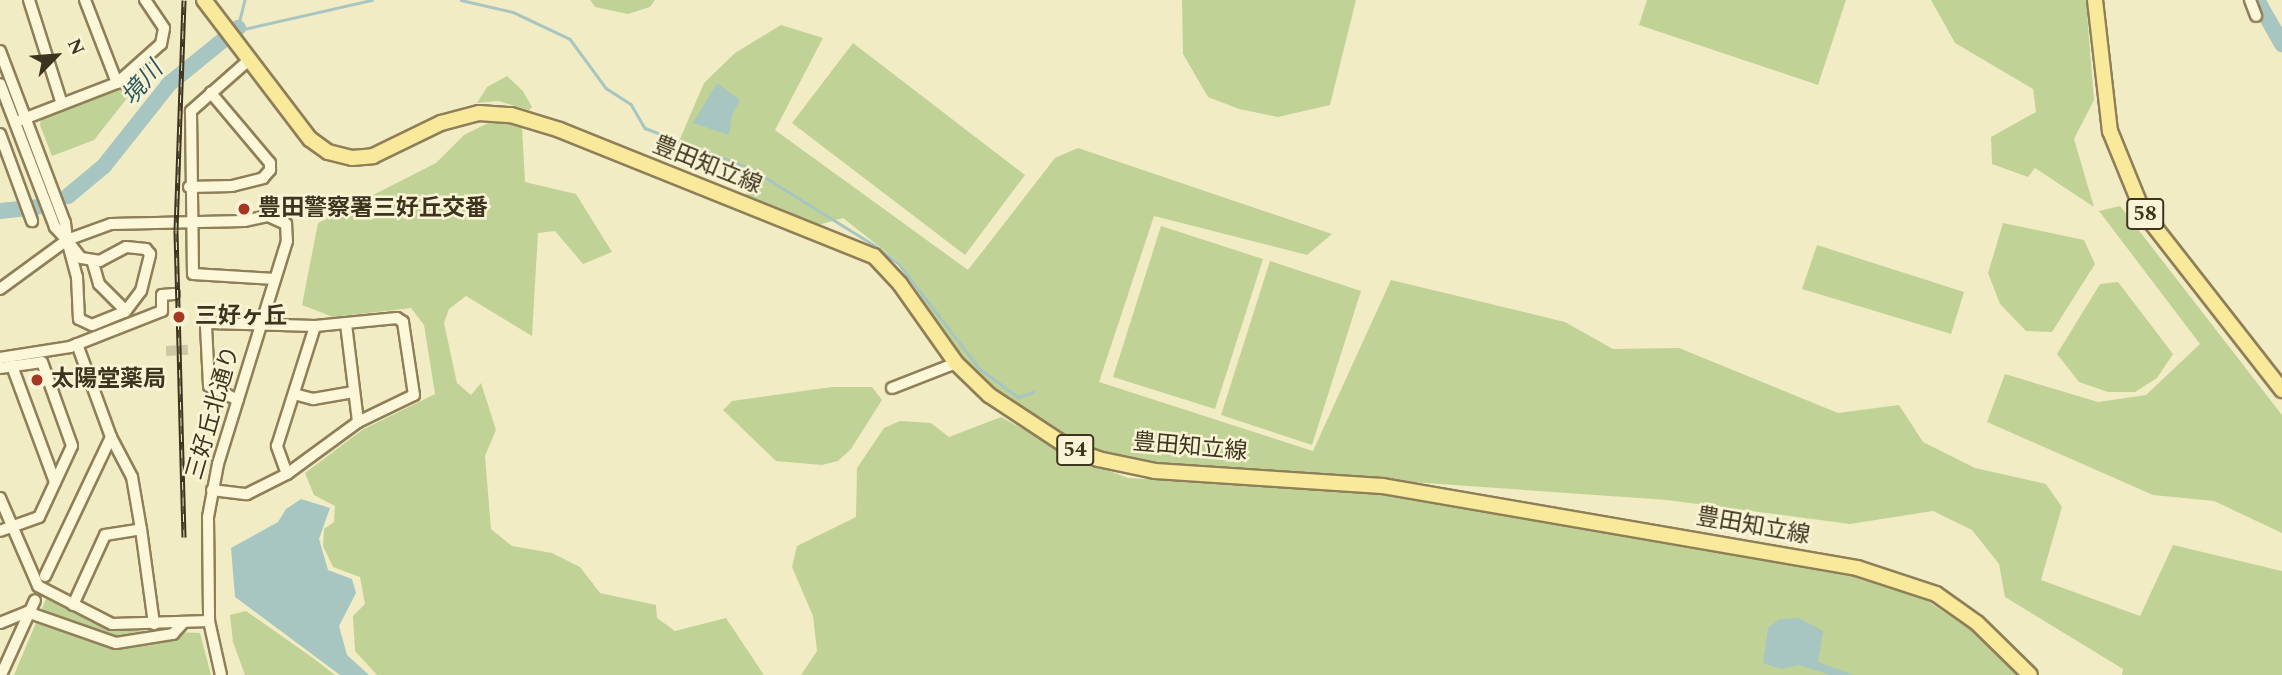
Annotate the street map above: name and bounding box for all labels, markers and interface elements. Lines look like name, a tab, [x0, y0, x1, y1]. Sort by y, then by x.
north arrow	[21, 21, 91, 91]
text: N	[59, 34, 92, 60]
water label: 境川	[116, 56, 170, 112]
street label: 豊田知立線	[649, 132, 765, 200]
place label: 豊田警察署三好丘交番	[258, 195, 488, 223]
road number: 58	[2126, 196, 2164, 232]
marker: 豊田警察署三好丘交番	[236, 201, 252, 217]
place label: 三好ヶ丘	[195, 303, 287, 331]
marker: 三好ヶ丘	[169, 307, 189, 327]
street label: 三好丘北通り	[182, 343, 246, 483]
place label: 太陽堂薬局	[51, 366, 166, 394]
marker: 太陽堂薬局	[29, 372, 45, 388]
street label: 豊田知立線	[1132, 429, 1248, 467]
road number: 54	[1056, 433, 1094, 468]
street label: 豊田知立線	[1694, 503, 1812, 551]

